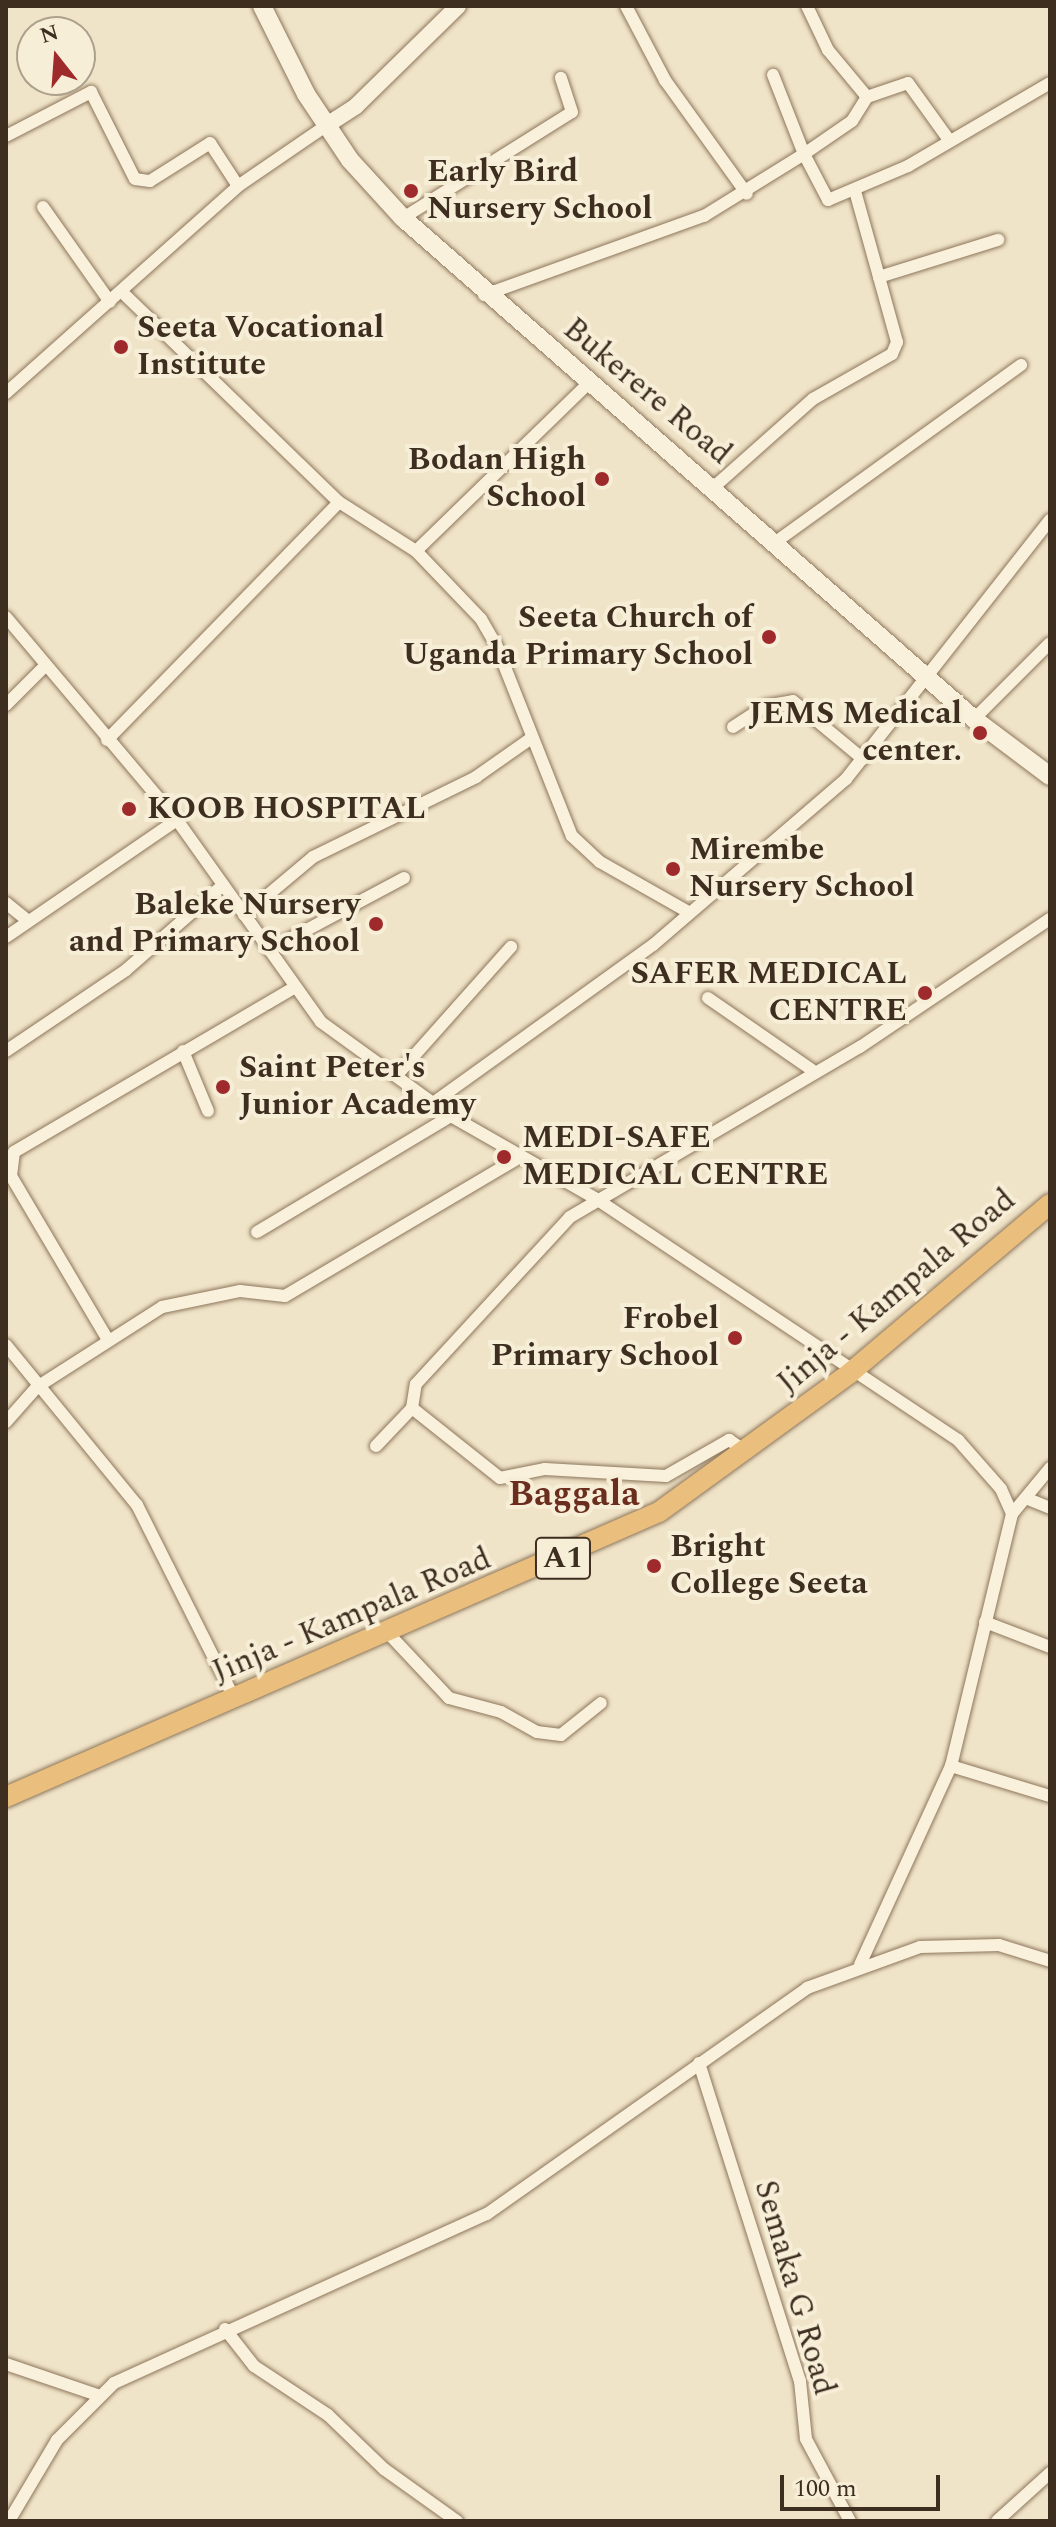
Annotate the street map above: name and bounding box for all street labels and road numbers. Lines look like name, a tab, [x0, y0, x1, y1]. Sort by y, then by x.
street label: Bukerere Road	[555, 310, 739, 474]
street label: Jinja - Kampala Road	[770, 1181, 1024, 1403]
road number: A1	[533, 1532, 593, 1584]
street label: Jinja - Kampala Road	[207, 1540, 497, 1692]
street label: Semaka G Road	[745, 2176, 843, 2400]

